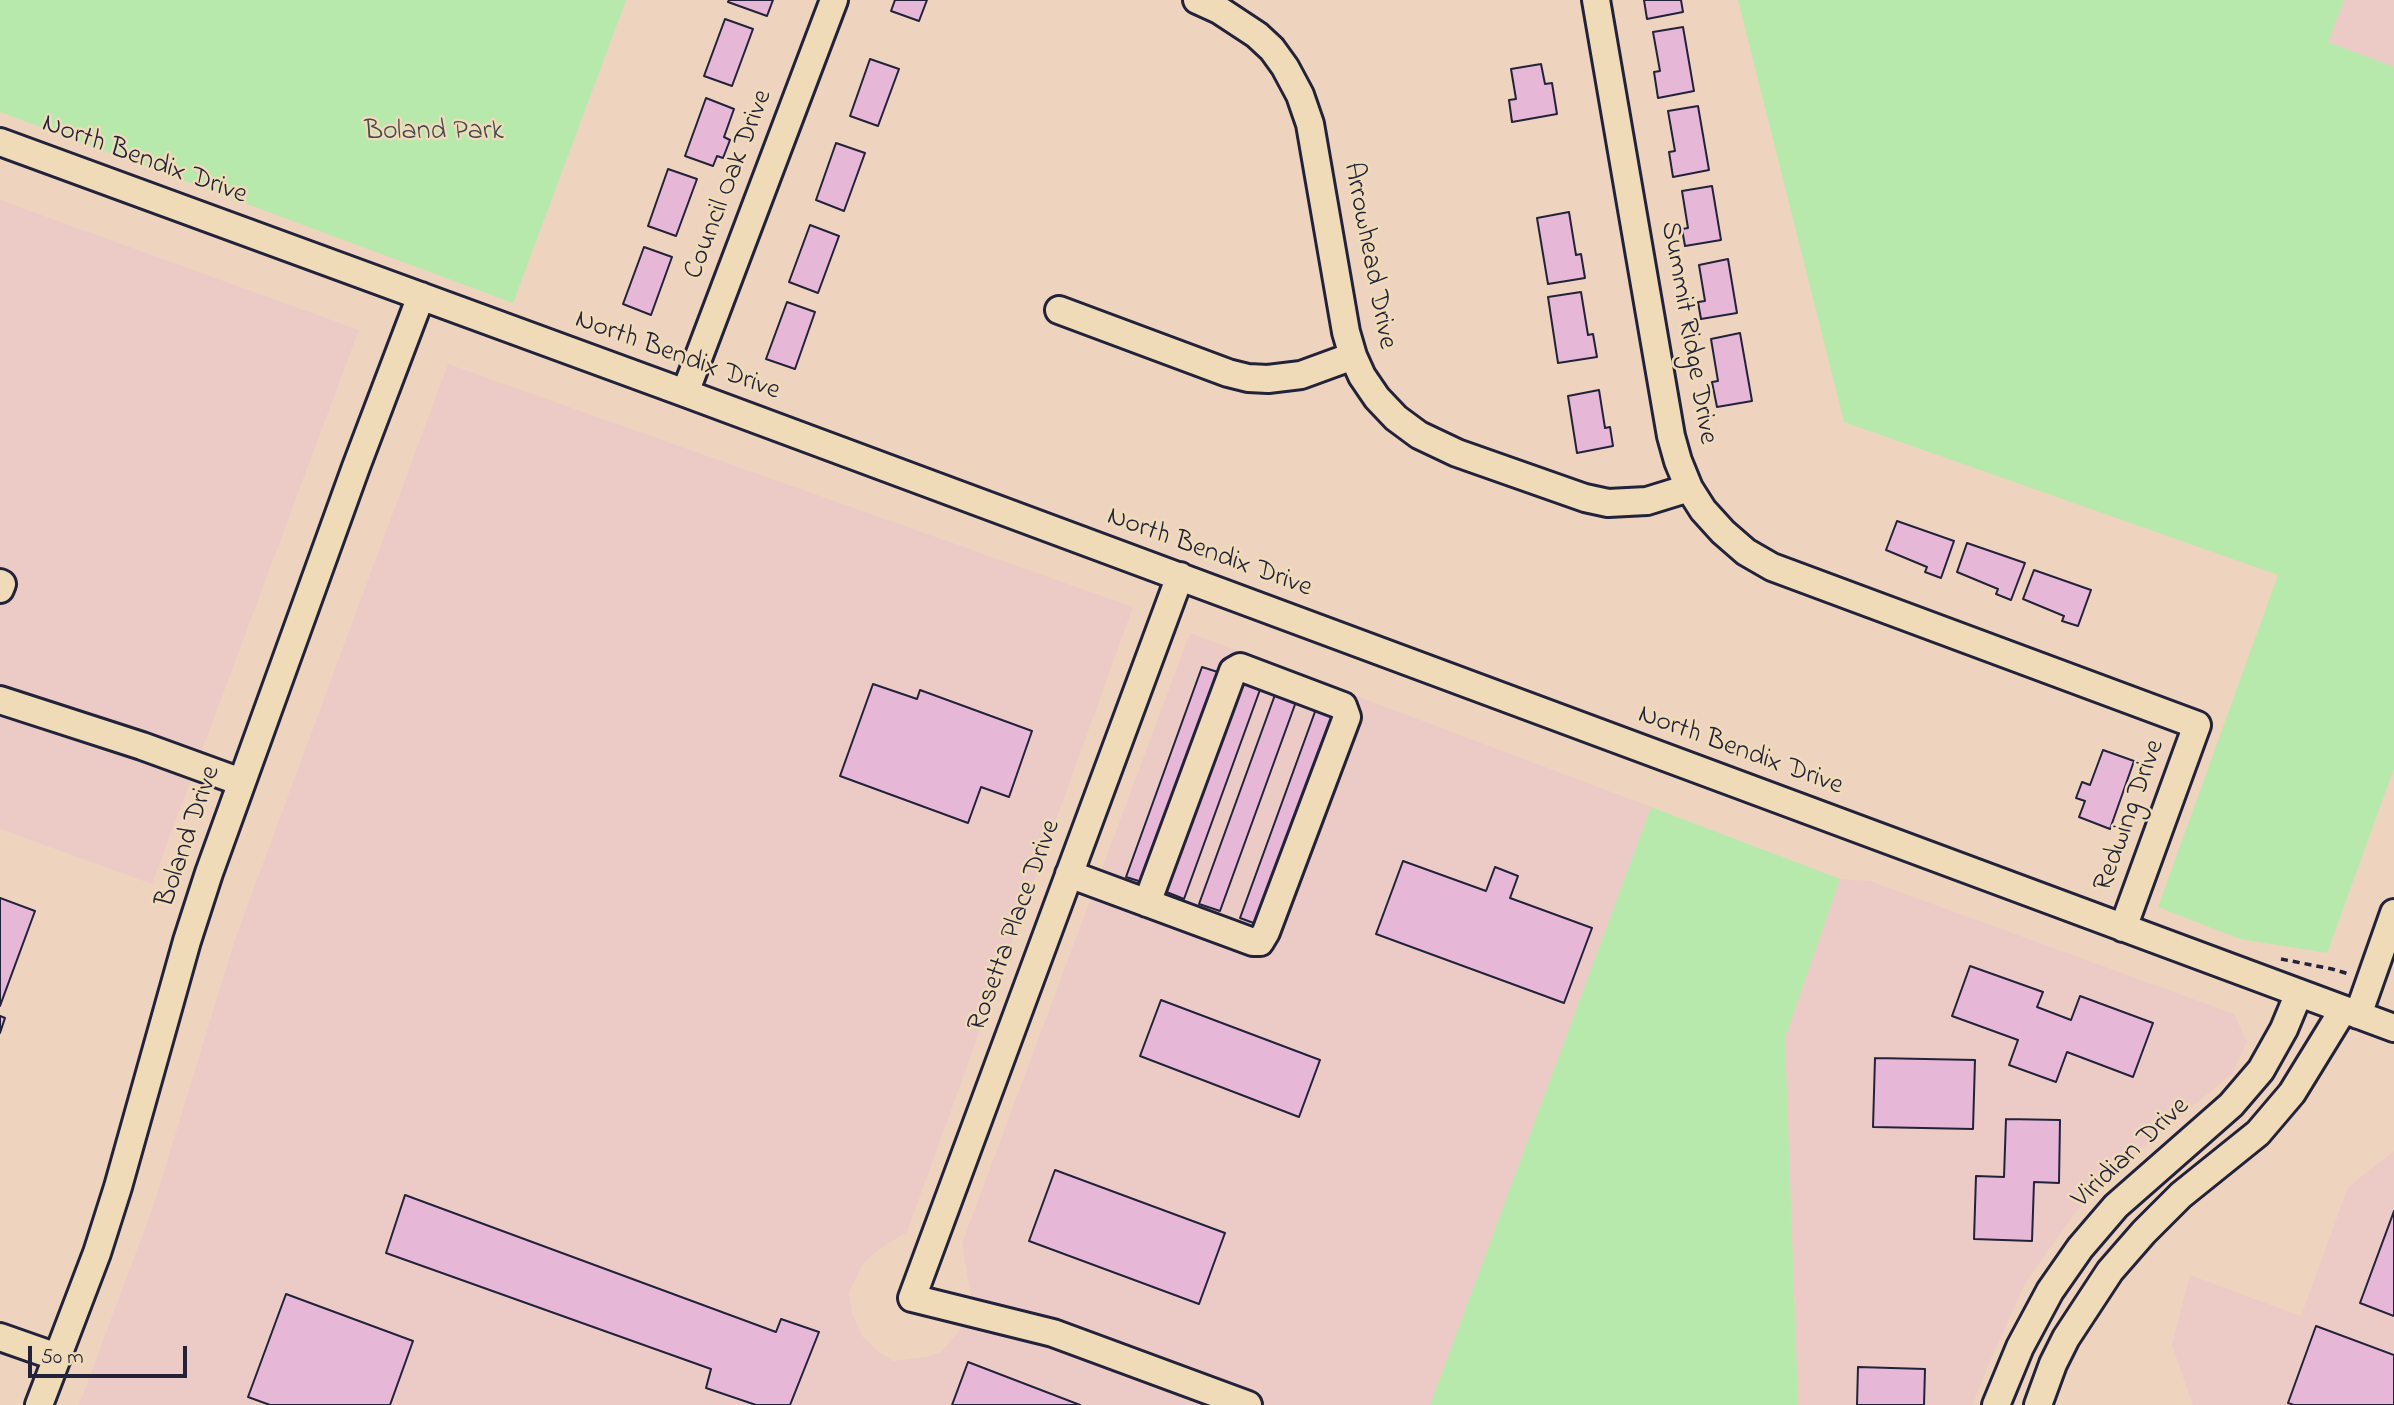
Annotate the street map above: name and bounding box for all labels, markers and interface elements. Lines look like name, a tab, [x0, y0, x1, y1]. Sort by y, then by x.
street label: Council Oak Drive	[678, 86, 782, 284]
street label: North Bendix Drive	[37, 108, 251, 214]
park label: Boland Park	[364, 116, 504, 150]
street label: Arrowhead Drive	[1333, 160, 1403, 352]
street label: Summit Ridge Drive	[1651, 219, 1723, 447]
street label: North Bendix Drive	[570, 304, 784, 410]
street label: North Bendix Drive	[1102, 501, 1316, 607]
street label: North Bendix Drive	[1633, 699, 1847, 805]
street label: Redwing Drive	[2088, 736, 2174, 896]
street label: Boland Drive	[150, 762, 230, 912]
street label: Rosetta Place Drive	[962, 816, 1070, 1036]
street label: Viridian Drive	[2066, 1091, 2198, 1217]
scale bar	[32, 1332, 191, 1376]
text: 50 m	[41, 1343, 84, 1373]

